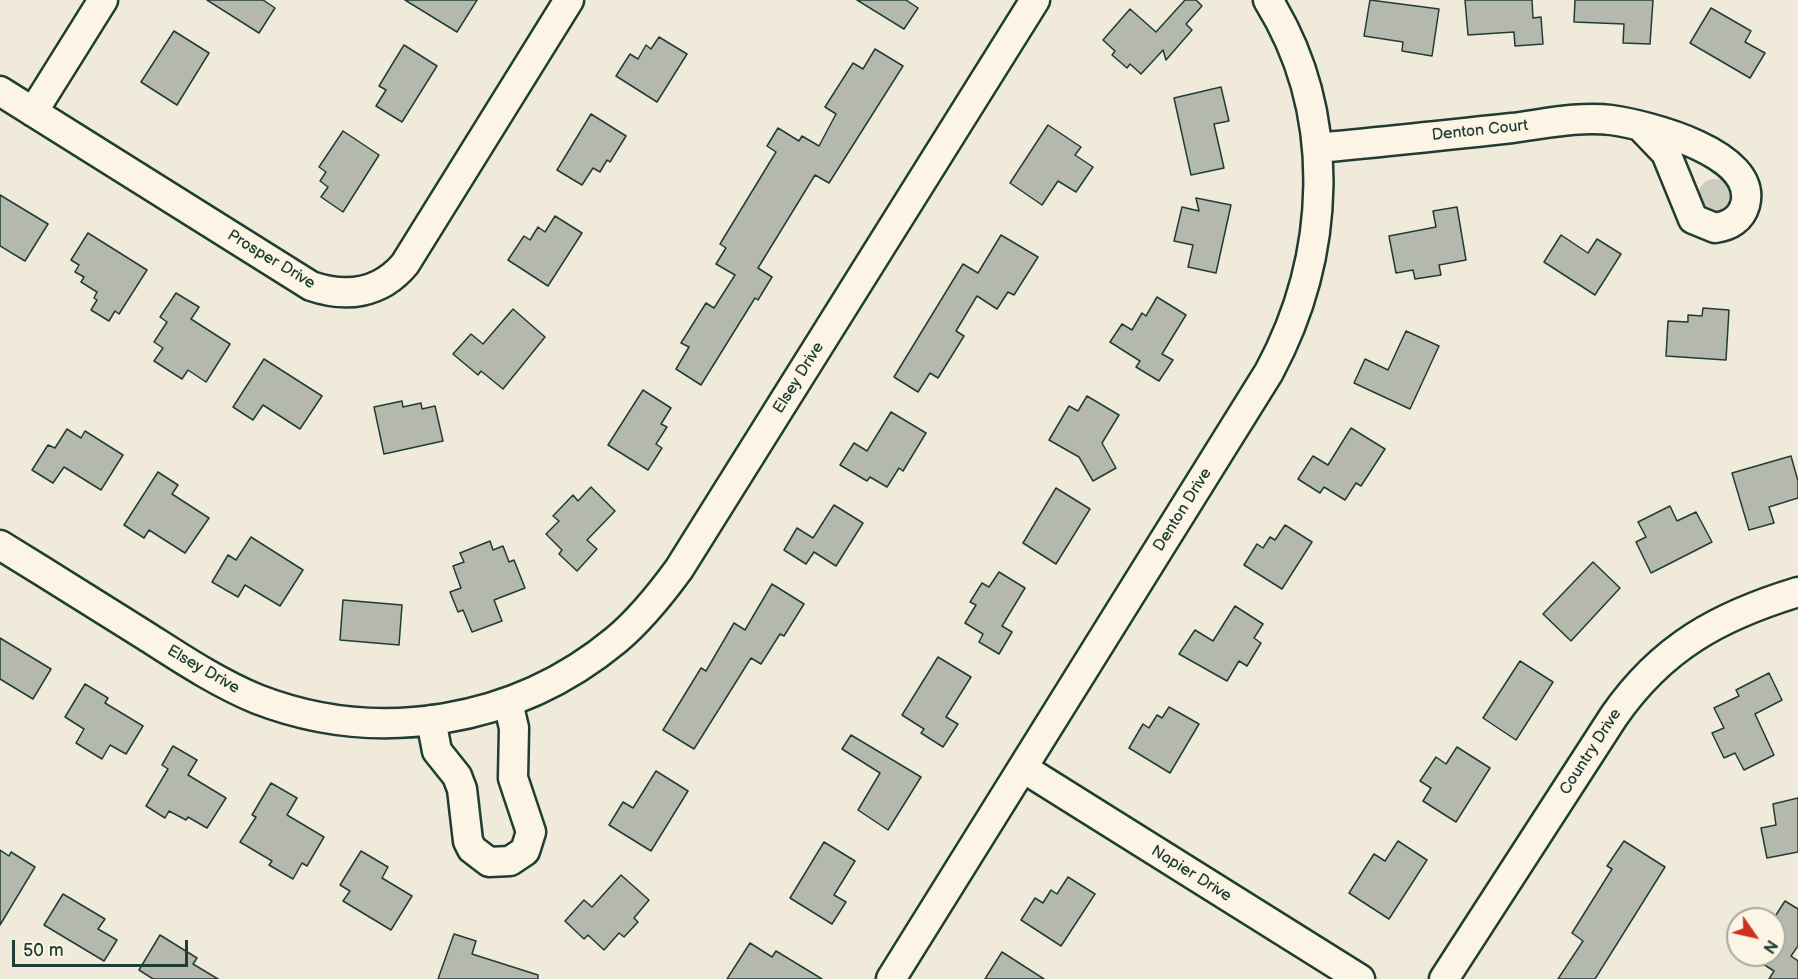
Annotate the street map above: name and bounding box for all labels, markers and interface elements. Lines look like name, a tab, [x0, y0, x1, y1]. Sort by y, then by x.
street label: Denton Court	[1431, 116, 1529, 146]
street label: Prosper Drive	[224, 226, 318, 294]
street label: Elsey Drive	[770, 339, 828, 417]
street label: Denton Drive	[1150, 465, 1216, 555]
street label: Elsey Drive	[163, 642, 243, 698]
street label: Country Drive	[1556, 705, 1626, 799]
street label: Napier Drive	[1147, 842, 1235, 906]
north arrow	[1726, 907, 1786, 967]
scale bar	[15, 928, 190, 966]
text: N	[1758, 936, 1781, 957]
text: 50 m	[23, 940, 64, 961]

